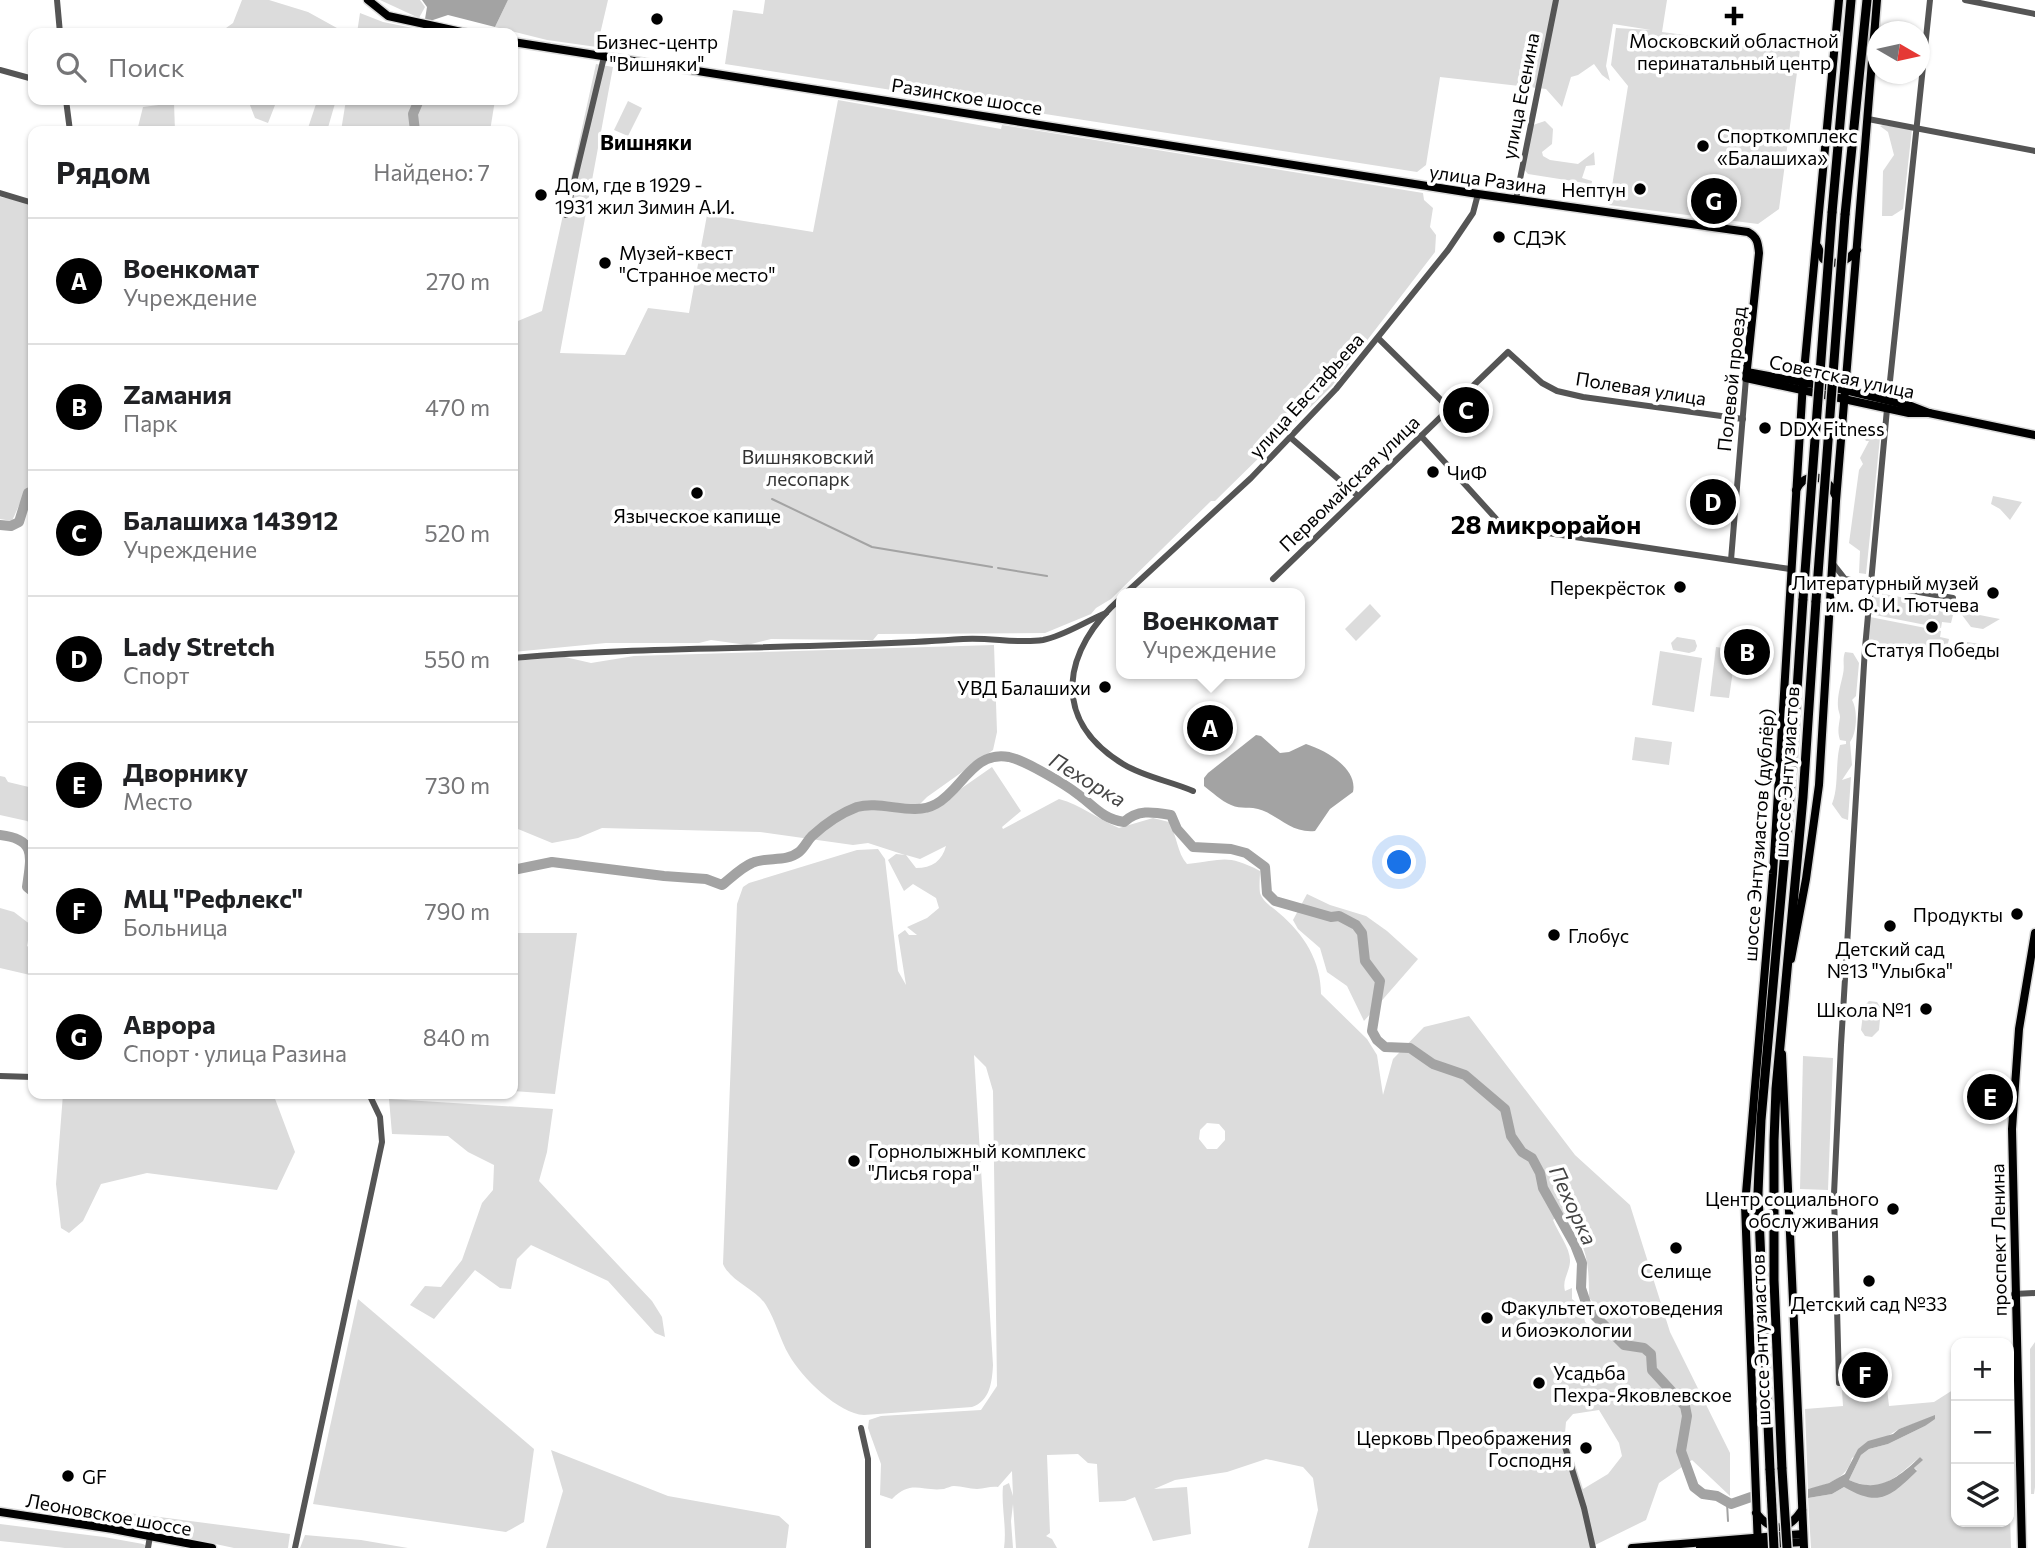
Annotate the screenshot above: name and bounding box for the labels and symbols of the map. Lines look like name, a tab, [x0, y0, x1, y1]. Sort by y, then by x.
marker: Московский областной перинатальный центр	[1724, 6, 1744, 26]
marker: Бизнес-центр "Вишняки"	[649, 11, 665, 27]
north arrow	[1867, 21, 1930, 84]
place label: Московский областной перинатальный центр	[1629, 29, 1839, 74]
place label: Бизнес-центр "Вишняки"	[596, 30, 718, 75]
street label: улица Есенина	[1496, 31, 1544, 161]
street label: Разинское шоссе	[890, 73, 1044, 119]
place label: Спорткомплекс «Балашиха»	[1717, 124, 1858, 169]
district label: Вишняки	[600, 129, 692, 154]
marker: Спорткомплекс «Балашиха»	[1695, 138, 1711, 154]
street label: улица Разина	[1428, 159, 1548, 199]
place label: Дом, где в 1929 - 1931 жил Зимин А.И.	[555, 173, 735, 218]
pin: G	[1691, 175, 1737, 227]
place label: Нептун	[1561, 178, 1626, 201]
marker: Нептун	[1632, 181, 1648, 197]
marker: Дом, где в 1929 - 1931 жил Зимин А.И.	[533, 187, 549, 203]
place label: СДЭК	[1513, 226, 1567, 249]
marker: СДЭК	[1491, 229, 1507, 245]
place label: Музей-квест "Странное место"	[619, 241, 775, 286]
marker: Музей-квест "Странное место"	[597, 255, 613, 271]
street label: Полевой проезд	[1712, 305, 1750, 453]
street label: улица Евстафьева	[1244, 328, 1368, 462]
street label: Советская улица	[1767, 349, 1917, 403]
street label: Полевая улица	[1574, 366, 1708, 410]
pin: C	[1443, 384, 1489, 436]
street label: Первомайская улица	[1274, 410, 1424, 556]
place label: DDX Fitness	[1779, 417, 1885, 440]
marker: DDX Fitness	[1757, 420, 1773, 436]
park label: Вишняковский лесопарк	[742, 445, 874, 490]
place label: ЧиФ	[1447, 461, 1487, 484]
marker: ЧиФ	[1425, 464, 1441, 480]
pin: D	[1690, 476, 1736, 528]
marker: Языческое капище	[689, 485, 705, 501]
place label: Языческое капище	[613, 504, 781, 527]
district label: 28 микрорайон	[1451, 508, 1641, 539]
place label: Литературный музей им. Ф. И. Тютчева	[1792, 571, 1979, 616]
place label: Перекрёсток	[1550, 576, 1666, 599]
marker: Перекрёсток	[1672, 579, 1688, 595]
marker: Литературный музей им. Ф. И. Тютчева	[1985, 585, 2001, 601]
marker: Статуя Победы	[1924, 619, 1940, 635]
pin: B	[1724, 626, 1770, 678]
place label: Статуя Победы	[1864, 638, 2000, 661]
place label: УВД Балашихи	[957, 676, 1091, 699]
marker: УВД Балашихи	[1097, 679, 1113, 695]
street label: шоссе Энтузиастов	[1769, 686, 1803, 858]
pin: A	[1187, 702, 1233, 754]
street label: шоссе Энтузиастов (дублёр)	[1738, 708, 1778, 962]
water label: Пехорка	[1045, 747, 1131, 811]
your location	[1382, 845, 1416, 879]
place label: Продукты	[1913, 903, 2003, 926]
marker: Продукты	[2009, 906, 2025, 922]
marker: Детский сад №13 "Улыбка"	[1882, 918, 1898, 934]
place label: Глобус	[1568, 924, 1629, 947]
marker: Глобус	[1546, 927, 1562, 943]
place label: Детский сад №13 "Улыбка"	[1827, 937, 1953, 982]
place label: Школа №1	[1816, 998, 1912, 1021]
marker: Школа №1	[1918, 1001, 1934, 1017]
pin: E	[1967, 1071, 2013, 1123]
place label: Горнолыжный комплекс "Лисья гора"	[868, 1139, 1086, 1184]
marker: Горнолыжный комплекс "Лисья гора"	[846, 1153, 862, 1169]
water label: Пехорка	[1545, 1161, 1603, 1249]
street label: проспект Ленина	[1985, 1163, 2011, 1317]
place label: Центр социального обслуживания	[1705, 1187, 1879, 1232]
marker: Центр социального обслуживания	[1885, 1201, 1901, 1217]
marker: Селище	[1668, 1240, 1684, 1256]
street label: шоссе Энтузиастов	[1746, 1254, 1774, 1426]
place label: Селище	[1640, 1259, 1712, 1282]
marker: Детский сад №33	[1861, 1273, 1877, 1289]
place label: Детский сад №33	[1791, 1292, 1947, 1315]
place label: Факультет охотоведения и биоэкологии	[1501, 1296, 1723, 1341]
marker: Факультет охотоведения и биоэкологии	[1479, 1310, 1495, 1326]
pin: F	[1842, 1349, 1888, 1401]
place label: Усадьба Пехра-Яковлевское	[1553, 1361, 1732, 1406]
marker: Усадьба Пехра-Яковлевское	[1531, 1375, 1547, 1391]
place label: Церковь Преображения Господня	[1356, 1426, 1572, 1471]
marker: Церковь Преображения Господня	[1578, 1440, 1594, 1456]
place label: GF	[82, 1465, 107, 1488]
marker: GF	[60, 1468, 76, 1484]
street label: Леоновское шоссе	[24, 1488, 194, 1540]

